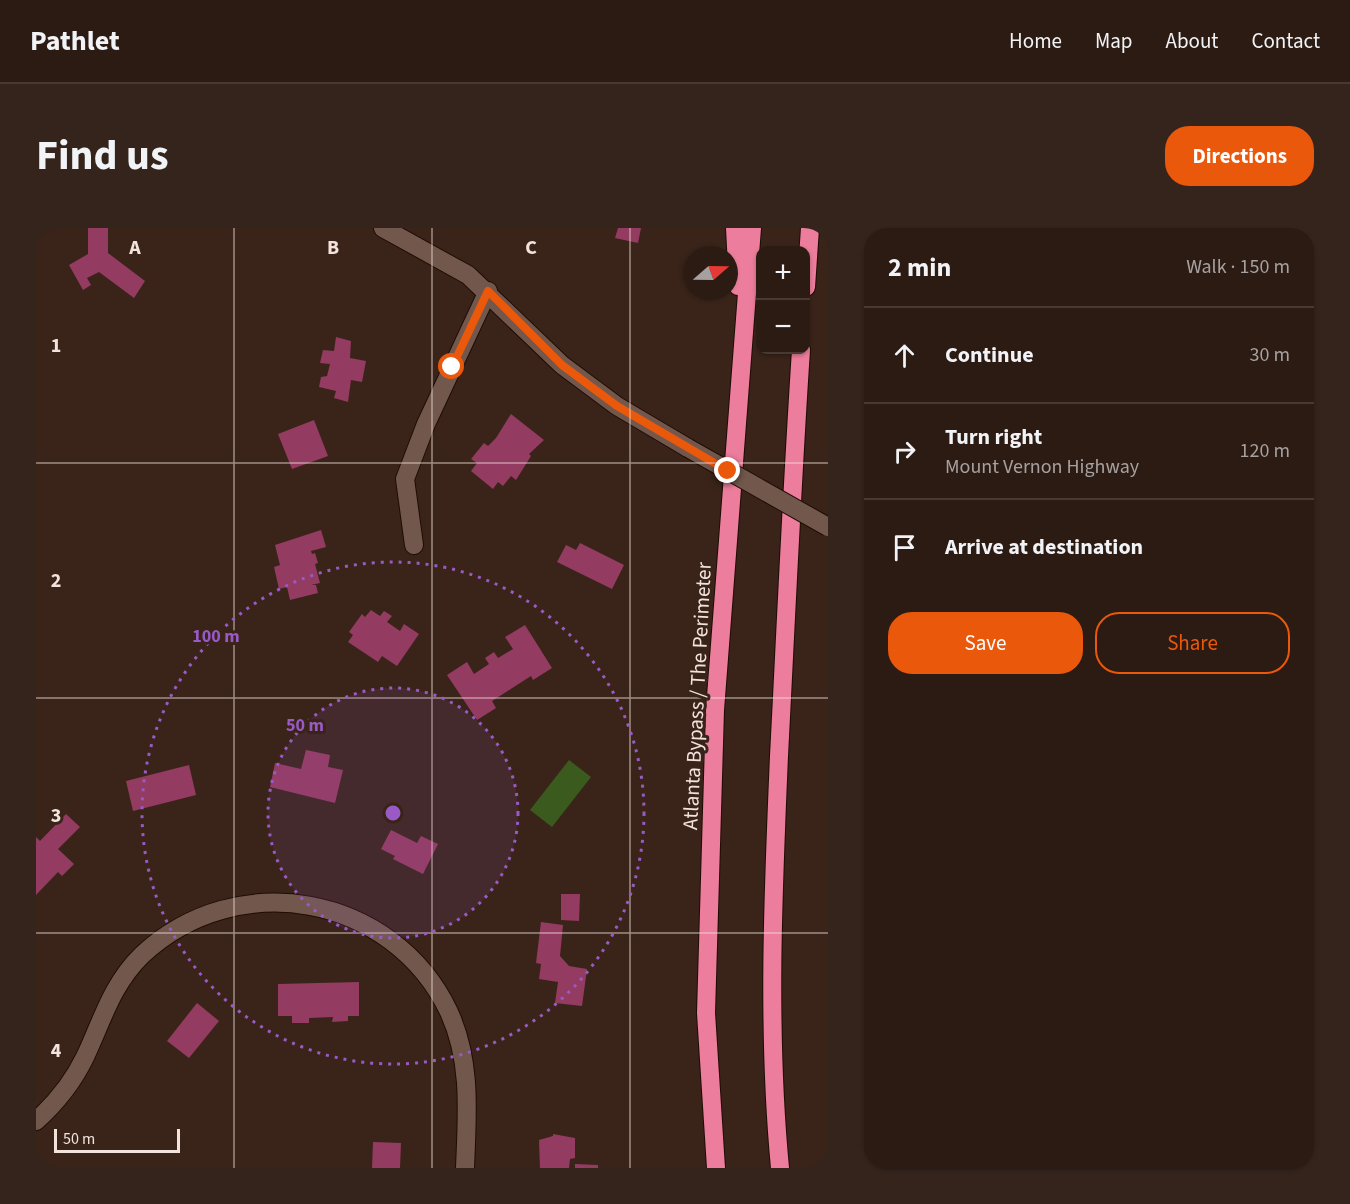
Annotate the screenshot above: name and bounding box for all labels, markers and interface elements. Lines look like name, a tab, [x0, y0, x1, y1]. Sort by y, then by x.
text: Pathlet	[30, 21, 120, 61]
text: Home	[1009, 26, 1062, 56]
text: Map	[1095, 26, 1133, 56]
text: About	[1166, 26, 1218, 56]
text: Contact	[1251, 26, 1320, 56]
text: Find us	[36, 126, 169, 186]
button: Directions	[1165, 126, 1314, 186]
text: A	[128, 234, 141, 262]
text: B	[327, 234, 339, 262]
text: C	[525, 234, 537, 262]
north arrow	[684, 246, 738, 300]
map controls	[756, 246, 810, 354]
button: +	[756, 246, 810, 300]
text: 2 min	[888, 249, 951, 286]
text: Walk · 150 m	[1186, 253, 1290, 281]
button: −	[756, 300, 810, 354]
text: 1	[51, 332, 61, 360]
icon: ahead	[888, 339, 921, 372]
text: Continue	[945, 339, 1034, 371]
text: 30 m	[1250, 341, 1290, 369]
route start	[438, 353, 464, 379]
text: Turn right	[945, 421, 1042, 453]
icon: right	[888, 435, 921, 468]
text: 120 m	[1240, 437, 1290, 465]
text: Mount Vernon Highway	[945, 453, 1139, 481]
route end	[714, 457, 740, 483]
icon: arrive	[888, 531, 921, 564]
text: Arrive at destination	[945, 531, 1143, 563]
street label: Atlanta Bypass / The Perimeter	[675, 561, 719, 831]
text: 2	[51, 567, 61, 595]
button: Save	[888, 612, 1083, 674]
button: Share	[1095, 612, 1290, 674]
text: 100 m	[192, 624, 240, 649]
text: 50 m	[286, 713, 324, 738]
text: 3	[51, 802, 61, 830]
centre of rings	[383, 803, 403, 823]
text: 4	[51, 1037, 62, 1065]
scale bar	[54, 1126, 180, 1154]
text: 50 m	[63, 1128, 95, 1150]

